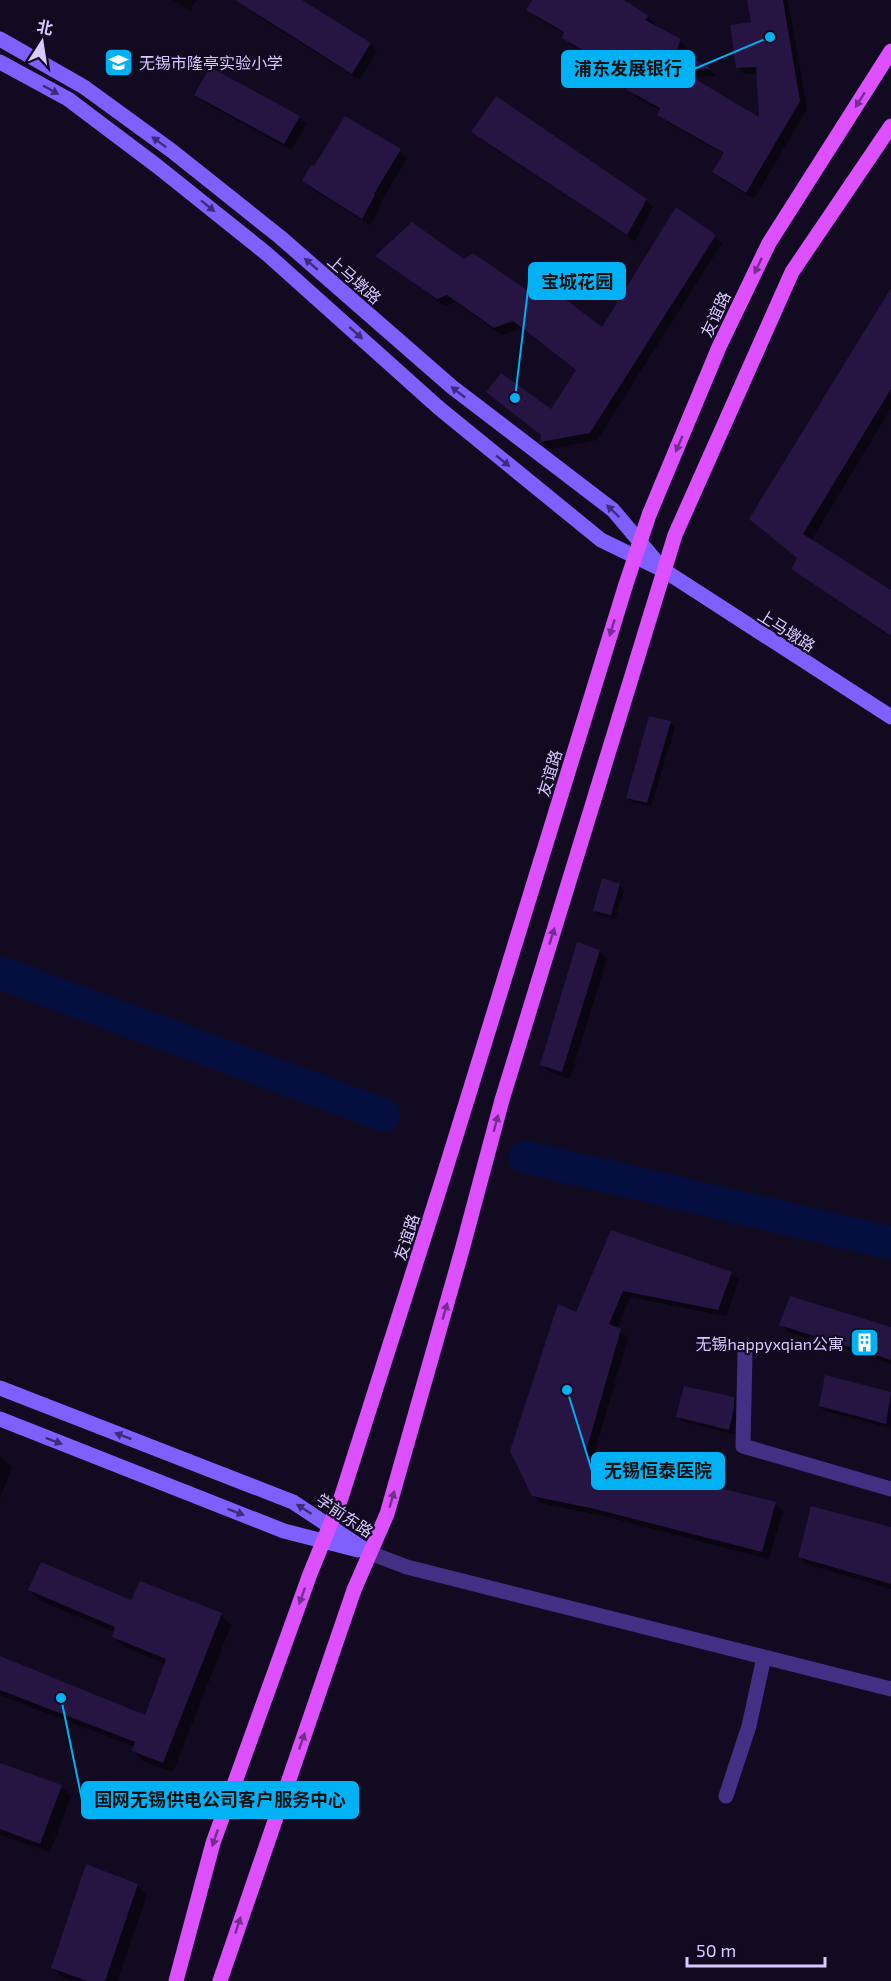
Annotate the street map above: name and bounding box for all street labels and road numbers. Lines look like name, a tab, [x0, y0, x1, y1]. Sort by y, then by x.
street label: 上马墩路	[325, 251, 385, 307]
street label: 友谊路	[696, 288, 734, 340]
street label: 上马墩路	[755, 605, 819, 655]
street label: 友谊路	[533, 747, 565, 799]
street label: 友谊路	[390, 1211, 422, 1263]
street label: 学前东路	[313, 1489, 377, 1541]

